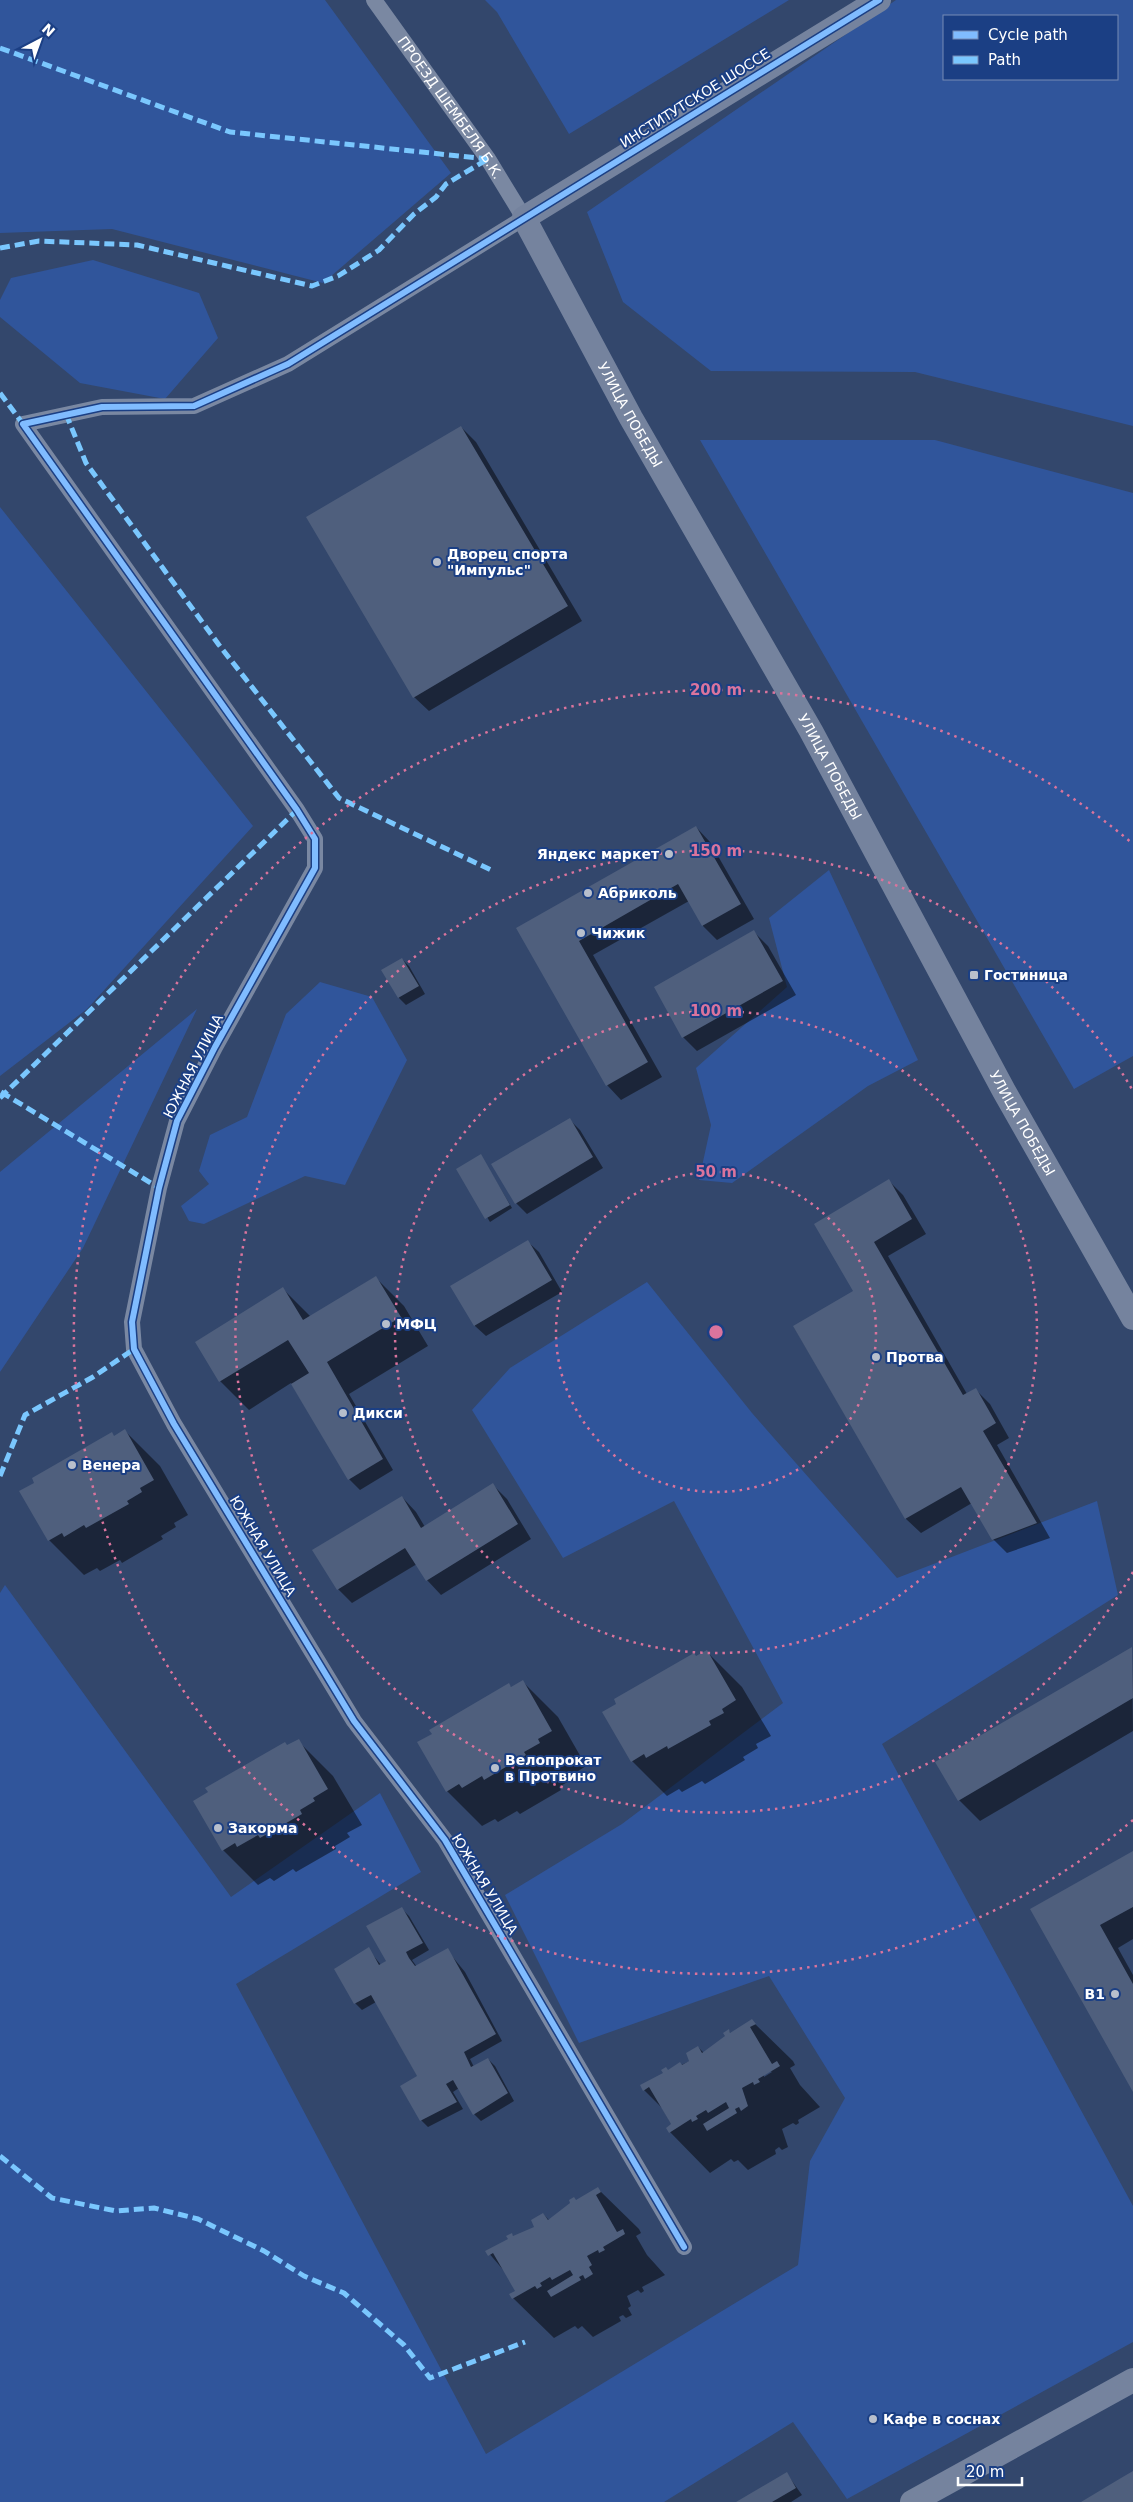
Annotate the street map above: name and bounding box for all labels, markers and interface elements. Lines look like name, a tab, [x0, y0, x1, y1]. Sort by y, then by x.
north arrow	[15, 15, 65, 65]
legend	[943, 15, 1118, 80]
text: N	[39, 20, 58, 40]
text: Cycle path	[988, 26, 1068, 44]
street label: ПРОЕЗД ШЕМБЕЛЯ Б.К.	[395, 33, 506, 182]
street label: ИНСТИТУТСКОЕ ШОССЕ	[617, 45, 773, 151]
text: Path	[988, 51, 1021, 69]
street label: УЛИЦА ПОБЕДЫ	[595, 359, 666, 470]
place label: Дворец спорта "Импульс"	[447, 546, 568, 578]
marker: Дворец спорта "Импульс"	[431, 556, 443, 568]
text: 200 m	[690, 681, 742, 699]
street label: УЛИЦА ПОБЕДЫ	[795, 711, 865, 822]
text: 150 m	[690, 842, 742, 860]
place label: Яндекс маркет	[537, 846, 660, 862]
marker: Яндекс маркет	[663, 848, 675, 860]
place label: Абриколь	[598, 885, 677, 901]
marker: Абриколь	[582, 887, 594, 899]
place label: Чижик	[591, 925, 646, 941]
marker: Чижик	[575, 927, 587, 939]
place label: Гостиница	[984, 967, 1068, 983]
marker: Гостиница	[968, 969, 980, 981]
text: 100 m	[690, 1002, 742, 1020]
street label: ЮЖНАЯ УЛИЦА	[160, 1011, 226, 1121]
street label: УЛИЦА ПОБЕДЫ	[987, 1068, 1058, 1178]
text: 50 m	[695, 1163, 737, 1181]
place label: МФЦ	[396, 1316, 437, 1332]
marker: МФЦ	[380, 1318, 392, 1330]
centre of rings	[707, 1323, 725, 1341]
place label: Протва	[886, 1349, 944, 1365]
marker: Протва	[870, 1351, 882, 1363]
place label: Дикси	[353, 1405, 403, 1421]
marker: Дикси	[337, 1407, 349, 1419]
place label: Венера	[82, 1457, 141, 1473]
marker: Венера	[66, 1459, 78, 1471]
street label: ЮЖНАЯ УЛИЦА	[227, 1493, 300, 1600]
place label: Велопрокат в Протвино	[505, 1752, 602, 1784]
marker: Велопрокат в Протвино	[489, 1762, 501, 1774]
place label: Закорма	[228, 1820, 297, 1836]
marker: Закорма	[212, 1822, 224, 1834]
street label: ЮЖНАЯ УЛИЦА	[449, 1831, 522, 1938]
place label: В1	[1085, 1986, 1105, 2002]
marker: В1	[1109, 1988, 1121, 2000]
place label: Кафе в соснах	[883, 2411, 1000, 2427]
marker: Кафе в соснах	[867, 2413, 879, 2425]
scale bar	[958, 2454, 1022, 2486]
text: 20 m	[966, 2463, 1004, 2481]

